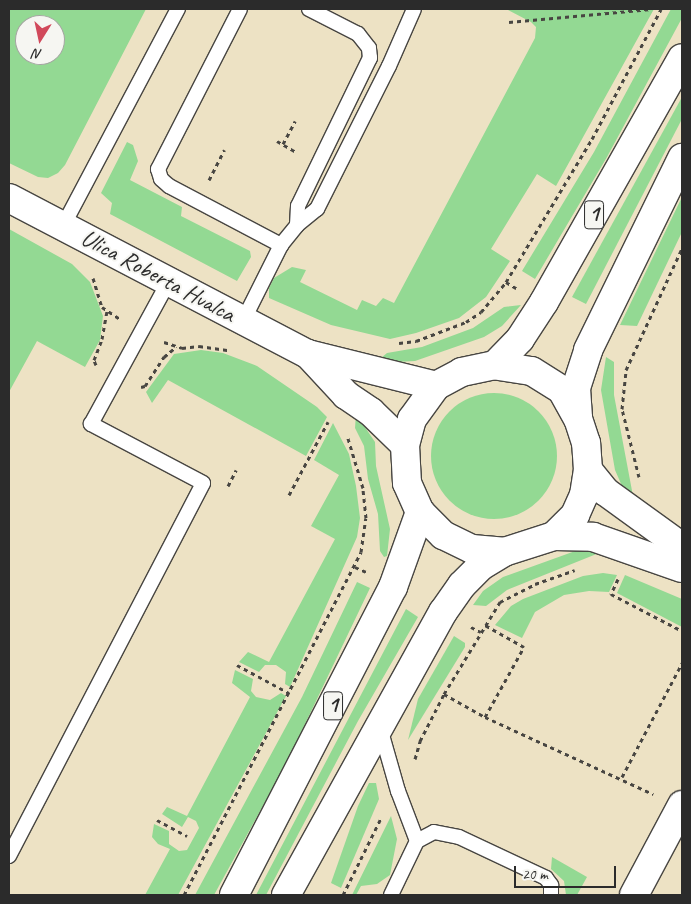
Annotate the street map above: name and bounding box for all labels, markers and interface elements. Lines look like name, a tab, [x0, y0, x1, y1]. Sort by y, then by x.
north arrow	[15, 15, 65, 65]
text: N	[32, 45, 43, 63]
road number: 1	[584, 196, 604, 234]
street label: Ulica Roberta Hvalca	[76, 223, 240, 329]
road number: 1	[323, 686, 343, 726]
scale bar	[516, 856, 618, 888]
text: 20 m	[522, 865, 548, 884]

